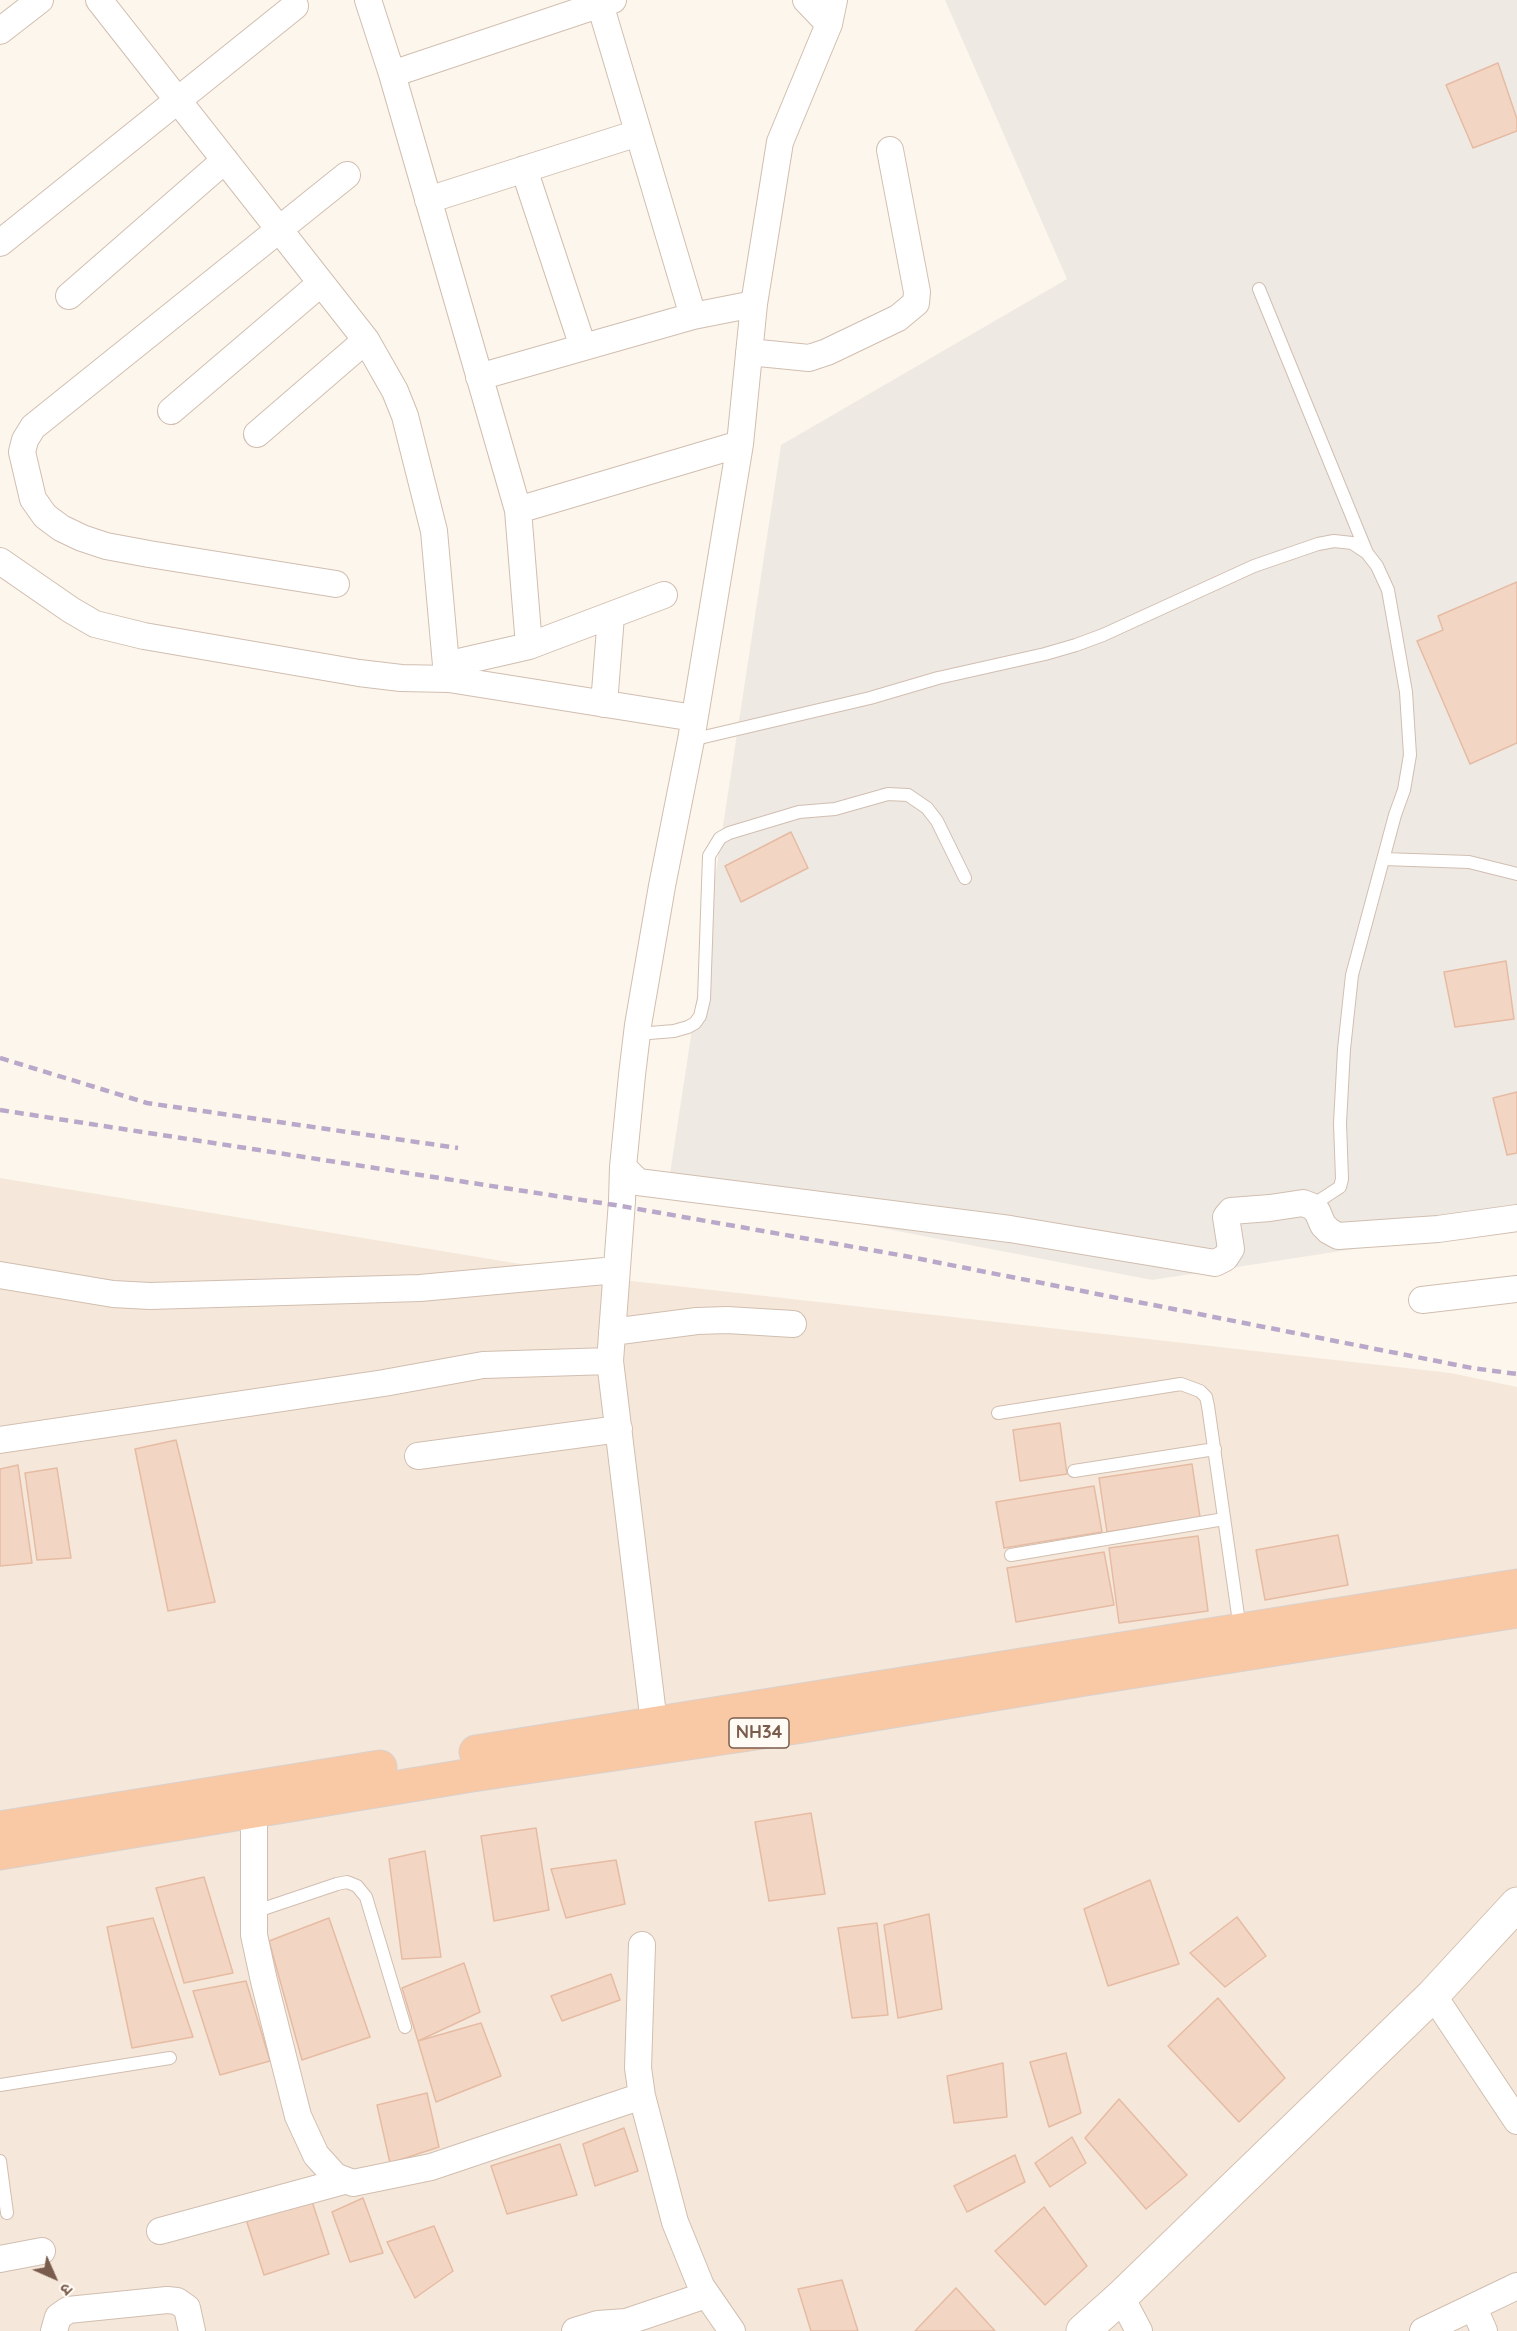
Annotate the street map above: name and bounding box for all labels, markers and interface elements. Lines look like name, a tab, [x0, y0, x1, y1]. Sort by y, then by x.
road number: NH34	[729, 1718, 789, 1748]
north arrow	[24, 2247, 84, 2307]
text: उ	[56, 2279, 77, 2300]

